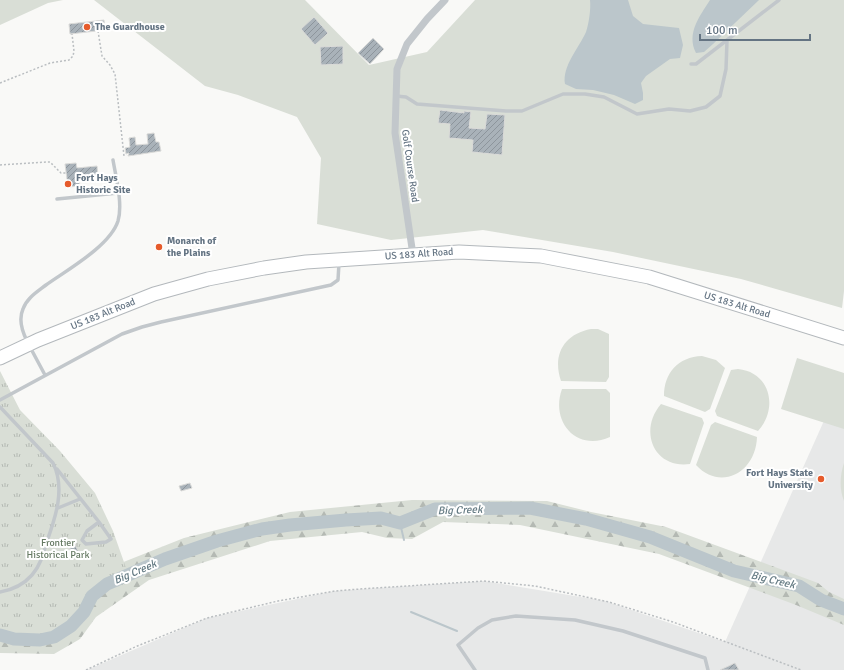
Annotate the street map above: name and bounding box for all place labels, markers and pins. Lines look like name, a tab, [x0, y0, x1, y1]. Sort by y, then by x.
place label: The Guardhouse	[95, 21, 165, 33]
marker: The Guardhouse	[82, 22, 92, 32]
place label: Fort Hays Historic Site	[76, 172, 130, 196]
marker: Fort Hays Historic Site	[63, 179, 73, 189]
place label: Monarch of the Plains	[166, 235, 218, 259]
marker: Monarch of the Plains	[154, 242, 164, 252]
place label: Fort Hays State University	[746, 467, 813, 491]
marker: Fort Hays State University	[816, 474, 826, 484]

